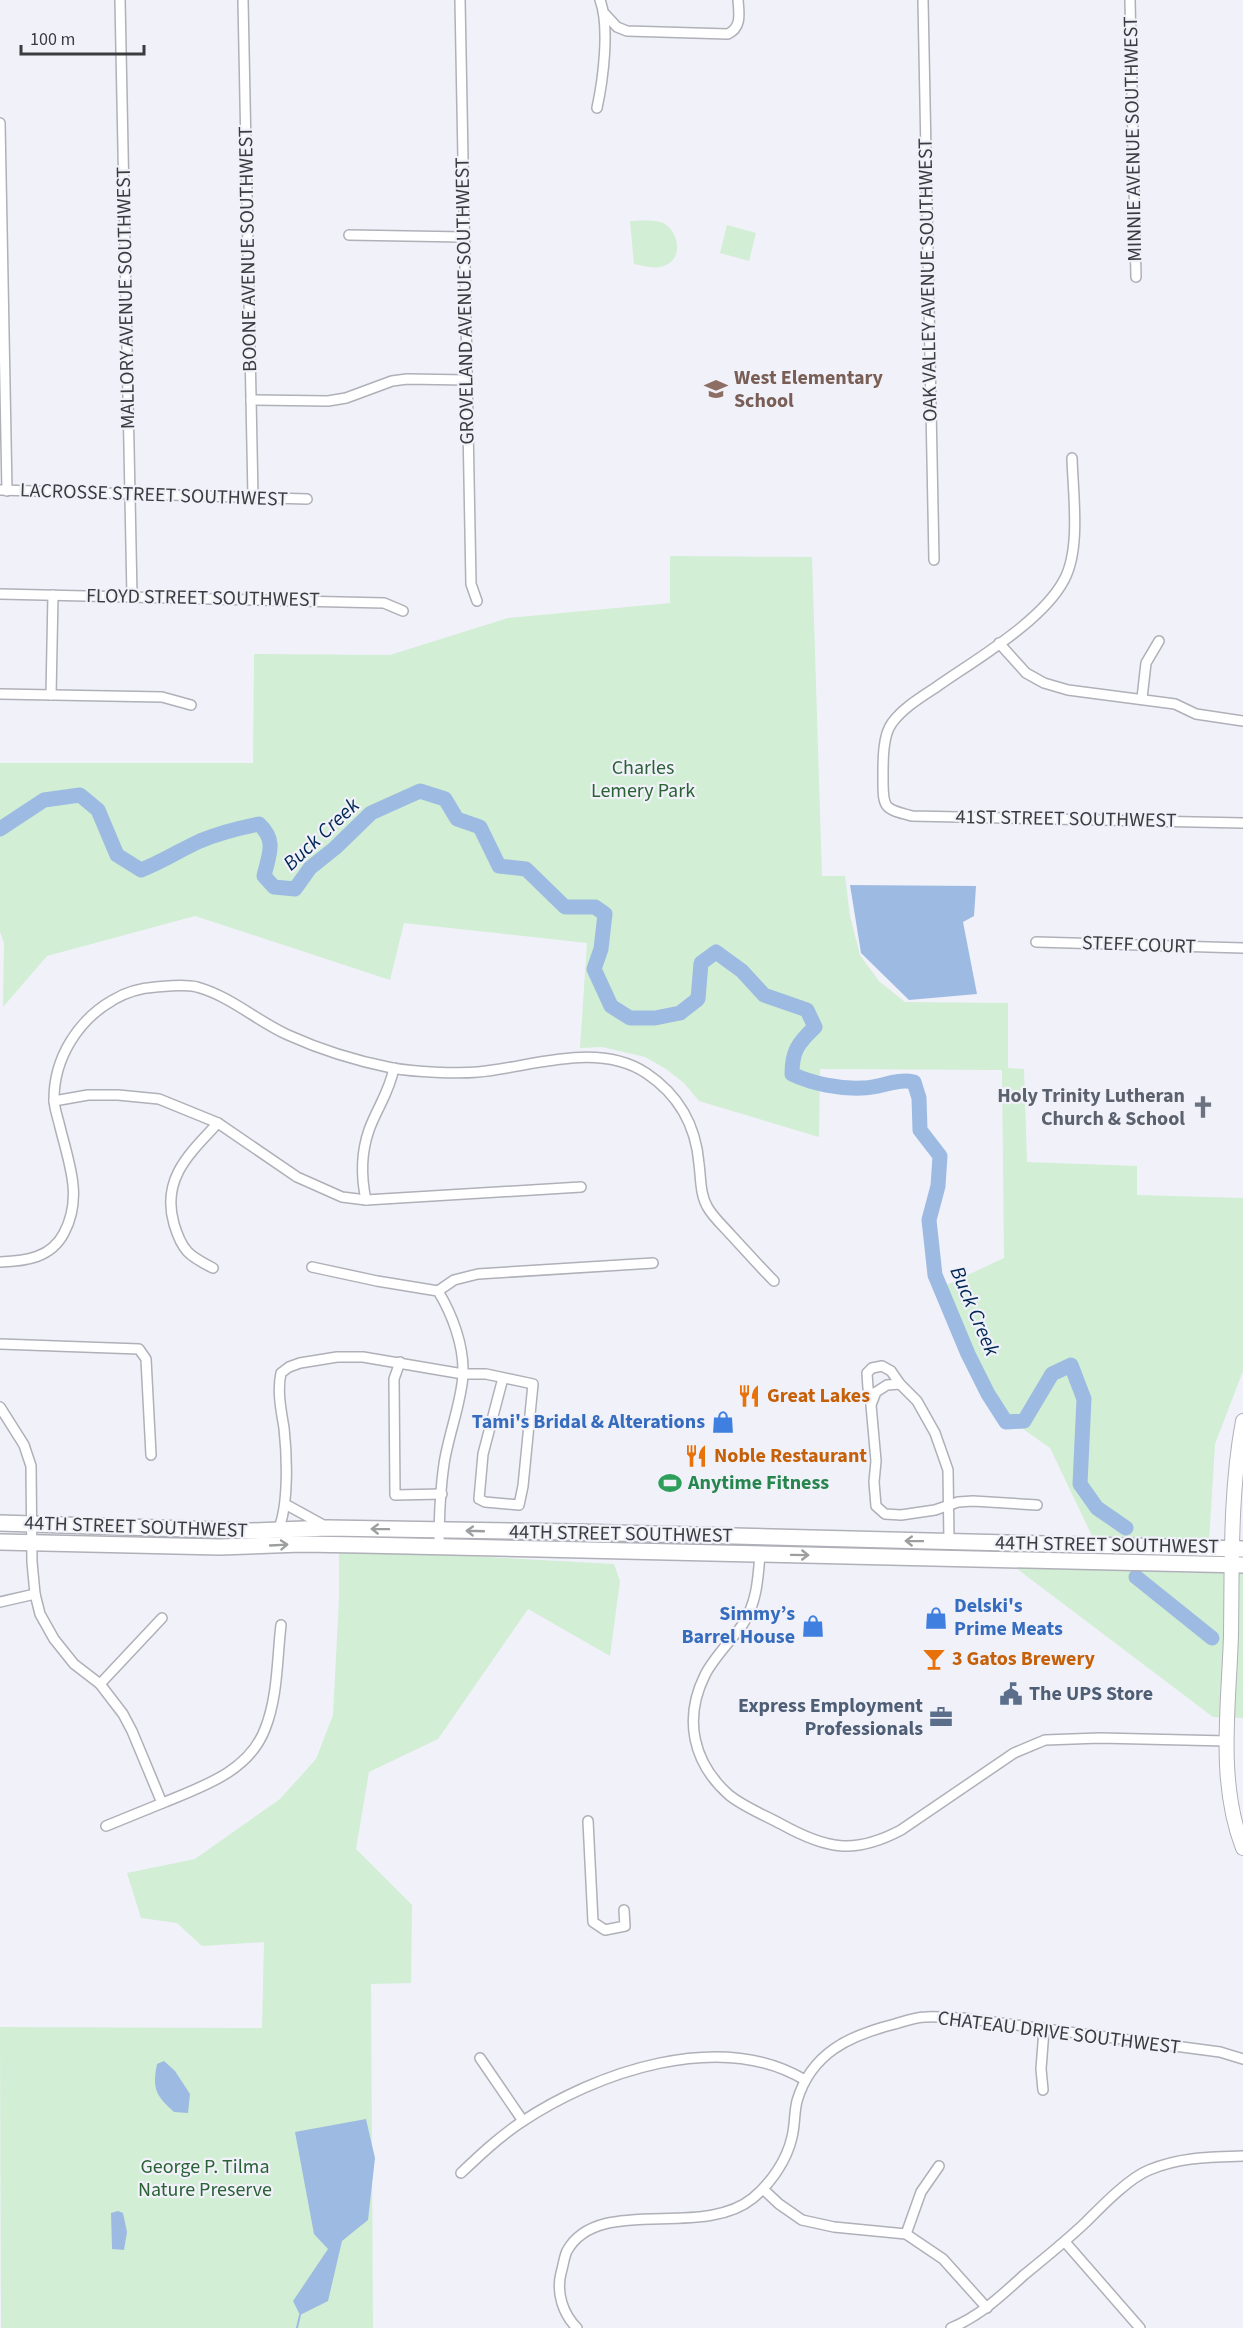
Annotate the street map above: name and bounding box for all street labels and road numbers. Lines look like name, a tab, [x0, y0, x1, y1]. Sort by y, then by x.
street label: MINNIE AVENUE SOUTHWEST	[1117, 16, 1149, 262]
street label: BOONE AVENUE SOUTHWEST	[232, 126, 264, 372]
street label: OAK VALLEY AVENUE SOUTHWEST	[912, 138, 944, 422]
street label: GROVELAND AVENUE SOUTHWEST	[448, 157, 482, 445]
street label: MALLORY AVENUE SOUTHWEST	[110, 166, 142, 429]
street label: LACROSSE STREET SOUTHWEST	[19, 476, 289, 514]
street label: FLOYD STREET SOUTHWEST	[86, 582, 320, 614]
street label: 41ST STREET SOUTHWEST	[955, 803, 1177, 835]
street label: STEFF COURT	[1081, 929, 1197, 961]
street label: 44TH STREET SOUTHWEST	[24, 1509, 249, 1545]
street label: 44TH STREET SOUTHWEST	[509, 1518, 733, 1550]
street label: 44TH STREET SOUTHWEST	[995, 1529, 1219, 1561]
street label: CHATEAU DRIVE SOUTHWEST	[936, 2004, 1182, 2062]

